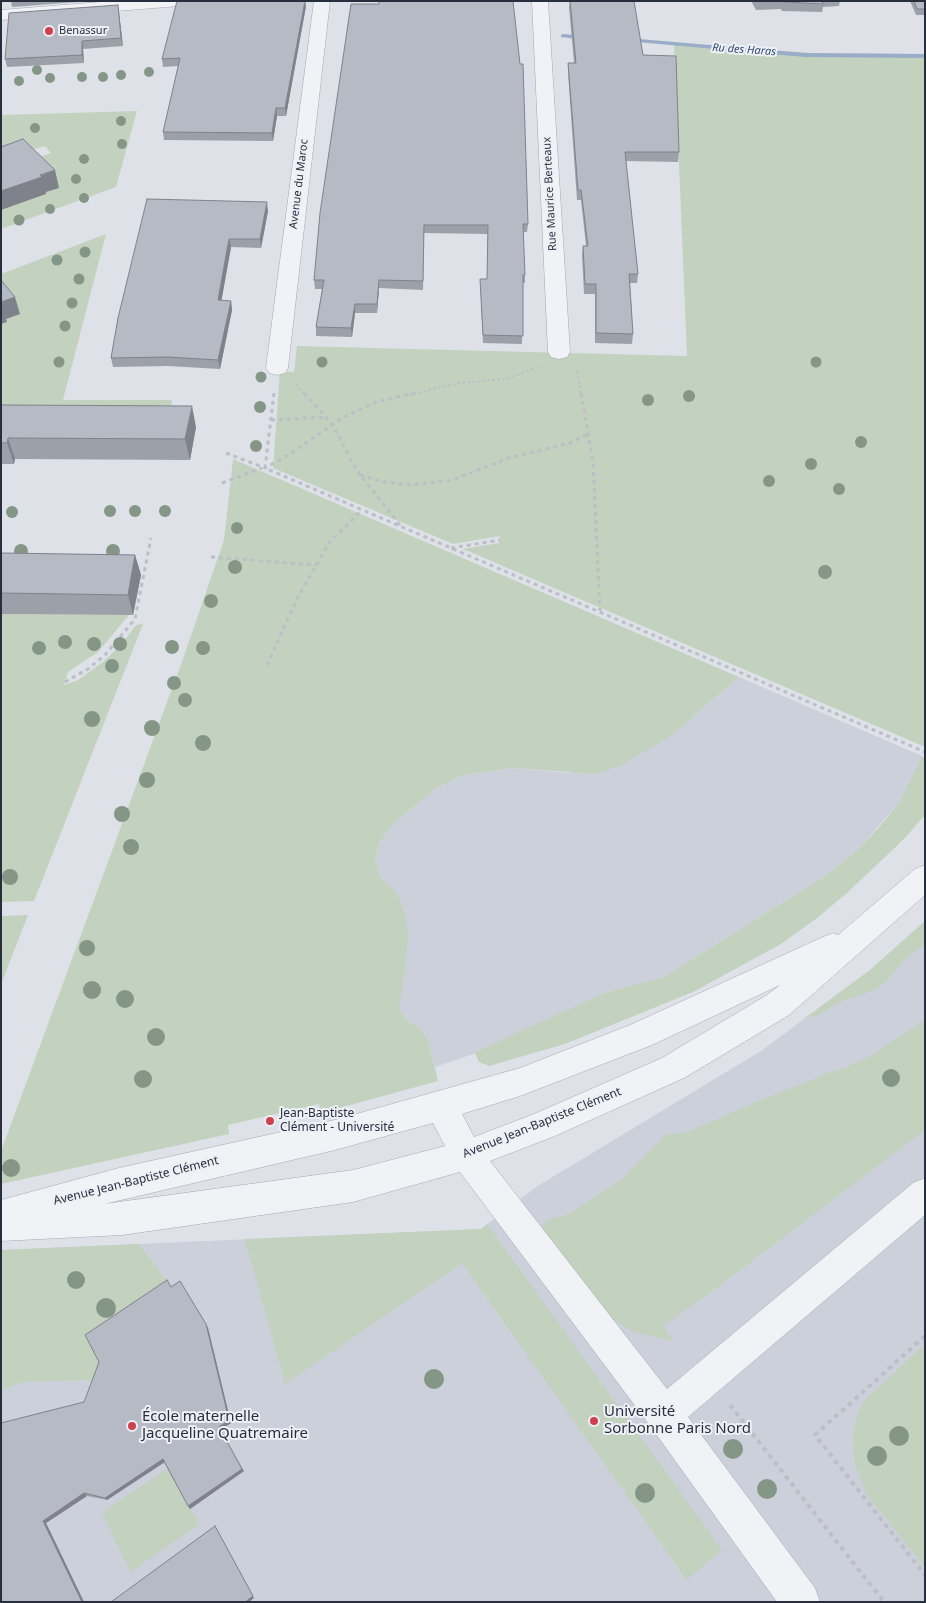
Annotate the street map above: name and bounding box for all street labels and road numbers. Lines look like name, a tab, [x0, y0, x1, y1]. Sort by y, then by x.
street label: Rue Maurice Berteaux	[540, 137, 560, 251]
street label: Avenue du Maroc	[287, 138, 311, 230]
street label: Avenue Jean-Baptiste Clément	[461, 1085, 623, 1161]
street label: Avenue Jean-Baptiste Clément	[52, 1153, 220, 1209]

